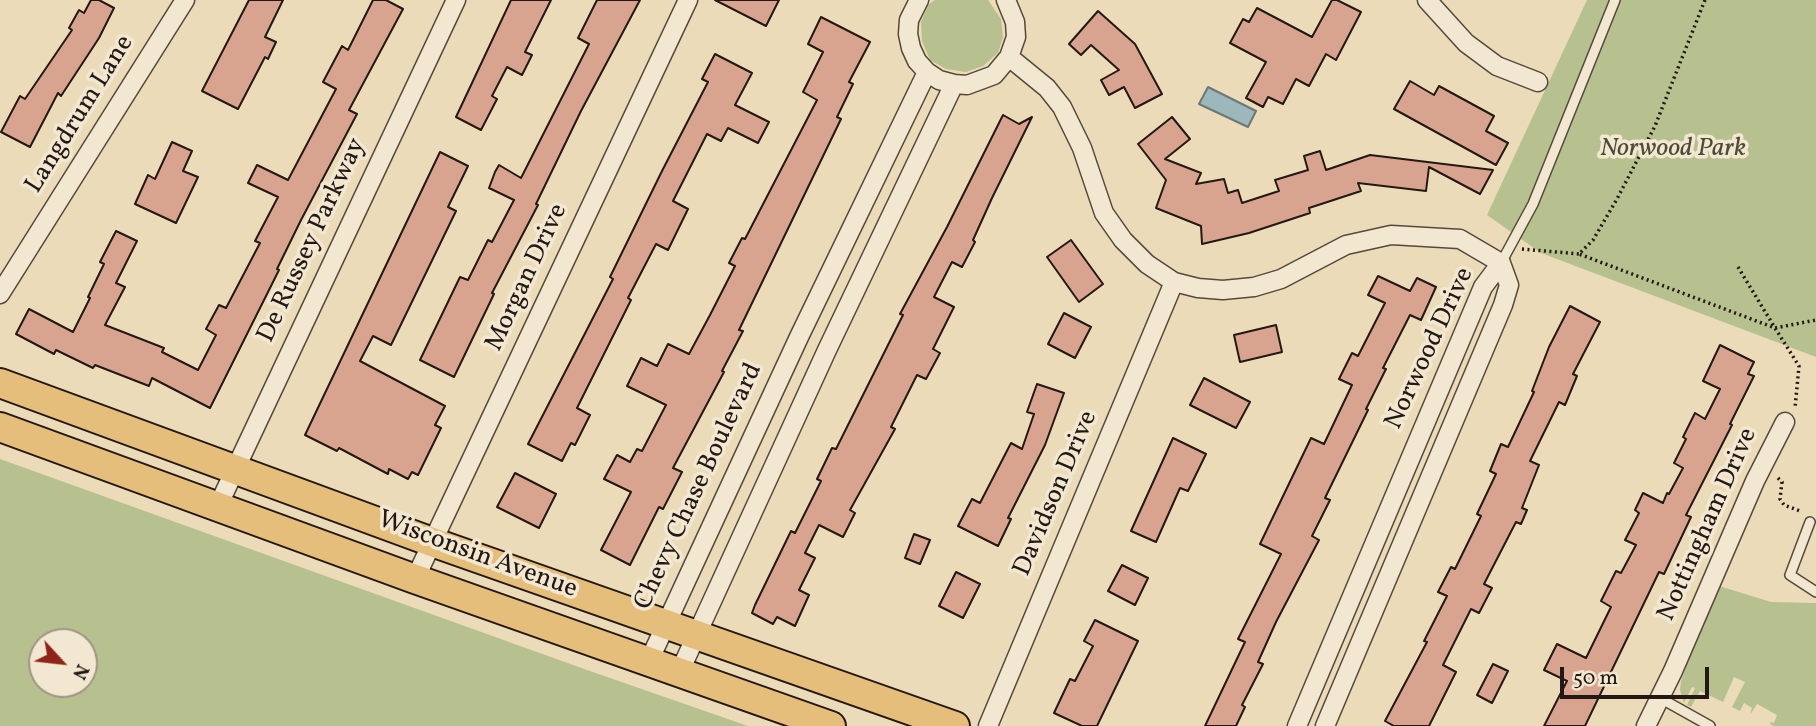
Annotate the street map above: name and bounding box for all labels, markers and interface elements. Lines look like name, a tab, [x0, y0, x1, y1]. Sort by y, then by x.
street label: Langdrum Lane	[20, 30, 142, 200]
street label: De Russey Parkway	[252, 134, 374, 348]
park label: Norwood Park	[1600, 134, 1746, 166]
street label: Morgan Drive	[480, 199, 576, 357]
street label: Norwood Drive	[1380, 263, 1482, 435]
street label: Chevy Chase Boulevard	[629, 359, 771, 615]
street label: Davidson Drive	[1008, 407, 1106, 581]
street label: Nottingham Drive	[1652, 424, 1766, 626]
street label: Wisconsin Avenue	[373, 505, 581, 607]
north arrow	[28, 628, 98, 698]
scale bar	[1564, 652, 1713, 696]
text: N	[65, 660, 95, 684]
text: 50 m	[1573, 664, 1618, 693]

